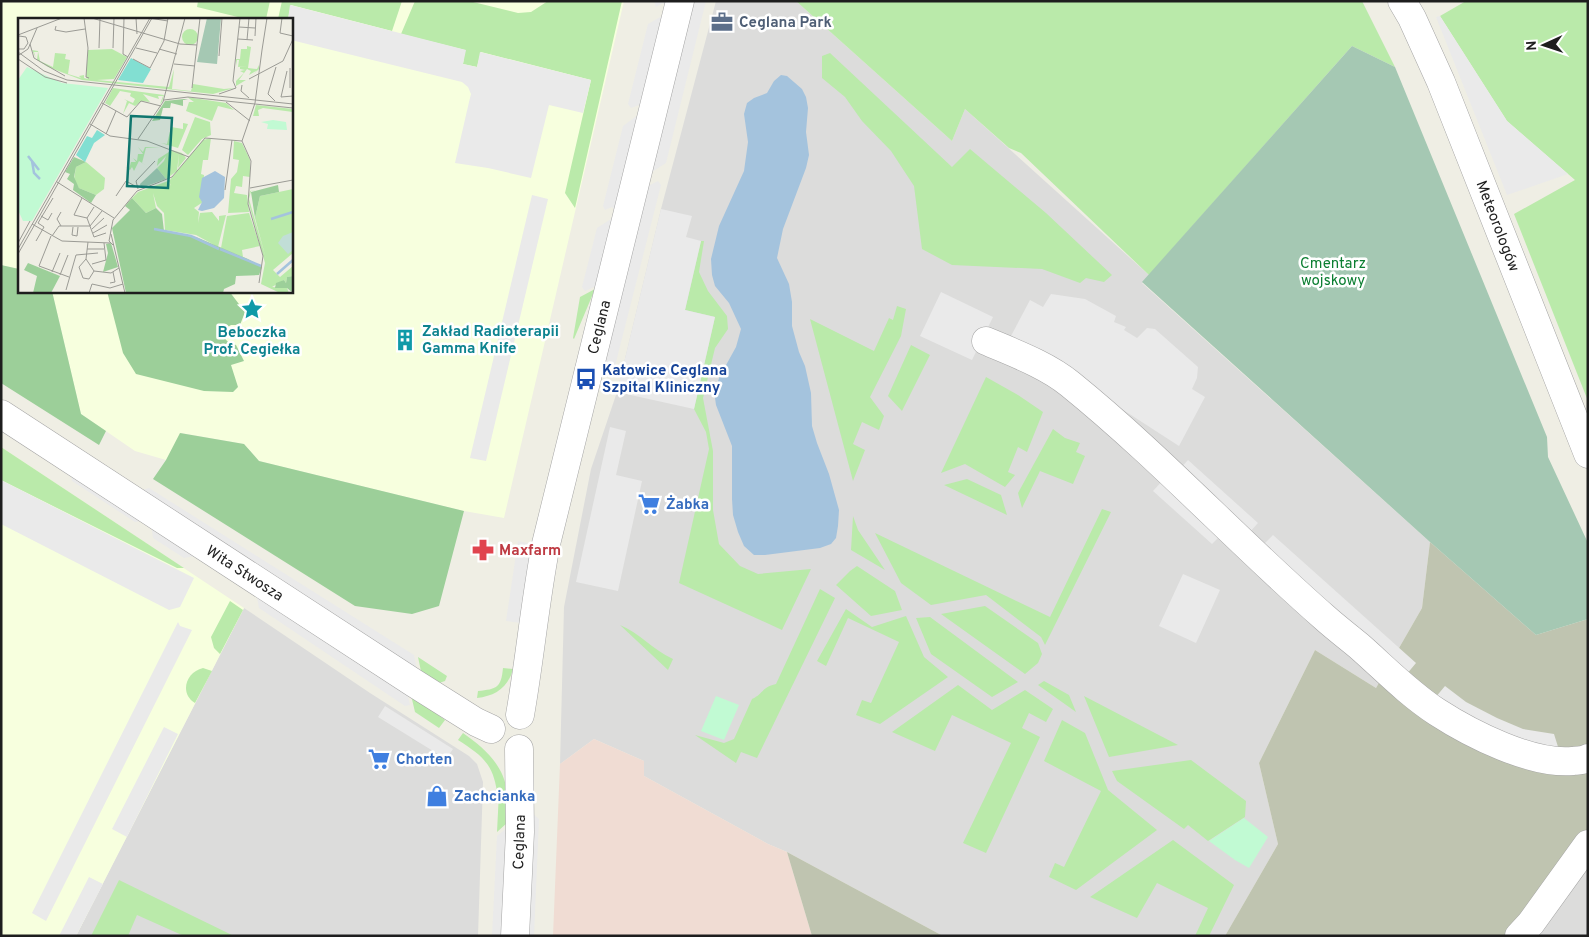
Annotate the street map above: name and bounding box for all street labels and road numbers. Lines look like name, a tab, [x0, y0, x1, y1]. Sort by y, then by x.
street label: Meteorologów	[1471, 178, 1523, 275]
street label: Ceglana	[585, 298, 616, 356]
street label: Wita Stwosza	[202, 542, 287, 606]
street label: Ceglana	[510, 814, 531, 870]

